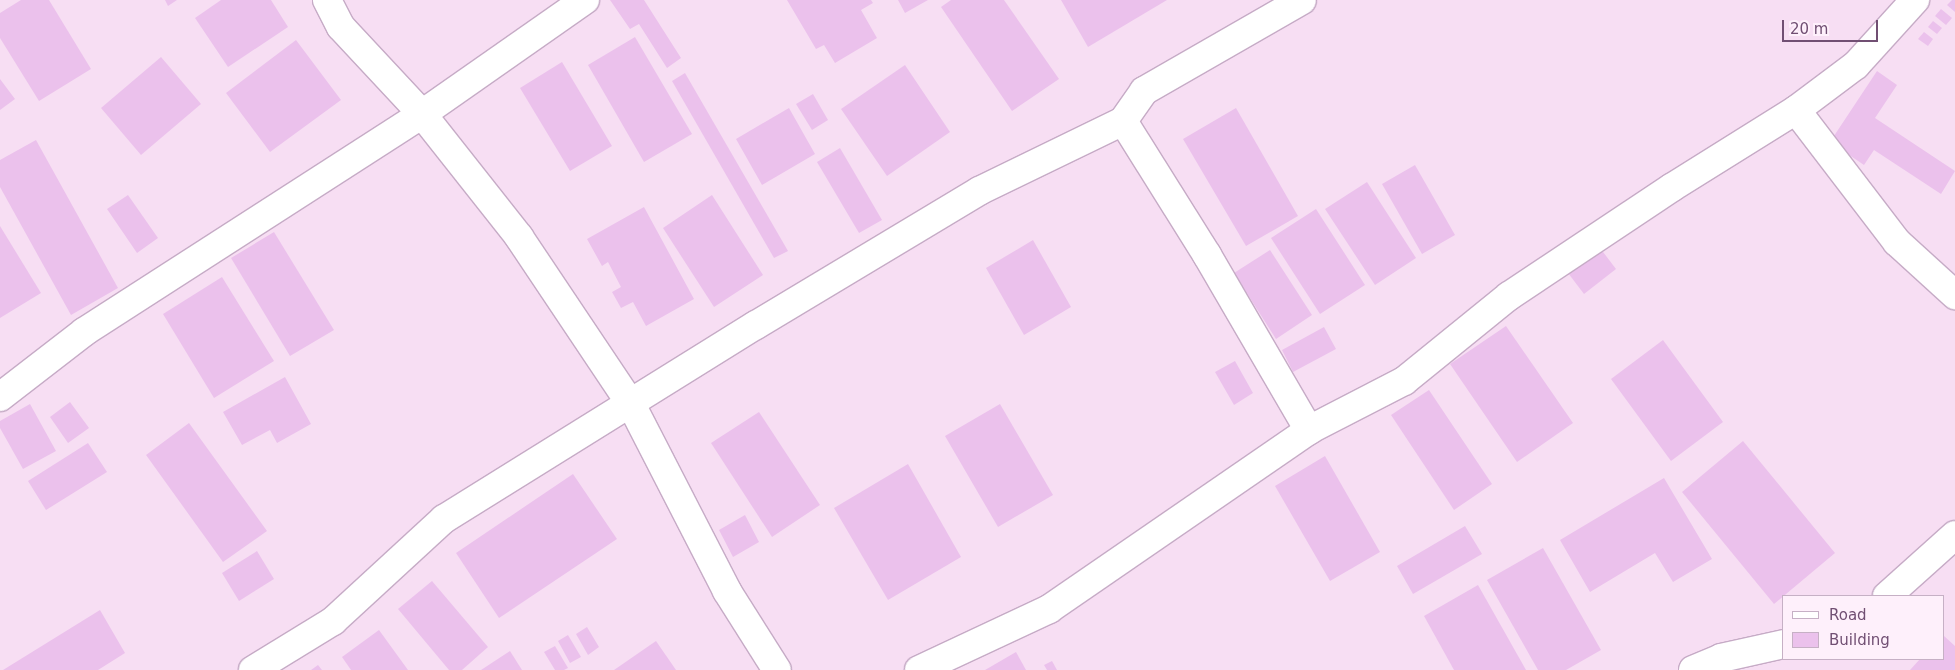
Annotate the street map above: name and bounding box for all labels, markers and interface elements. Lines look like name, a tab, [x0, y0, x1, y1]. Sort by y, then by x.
scale bar	[1785, 10, 1881, 42]
text: 20 m	[1790, 20, 1828, 38]
legend	[1782, 595, 1945, 660]
text: Road	[1829, 606, 1867, 624]
text: Building	[1829, 631, 1890, 649]

